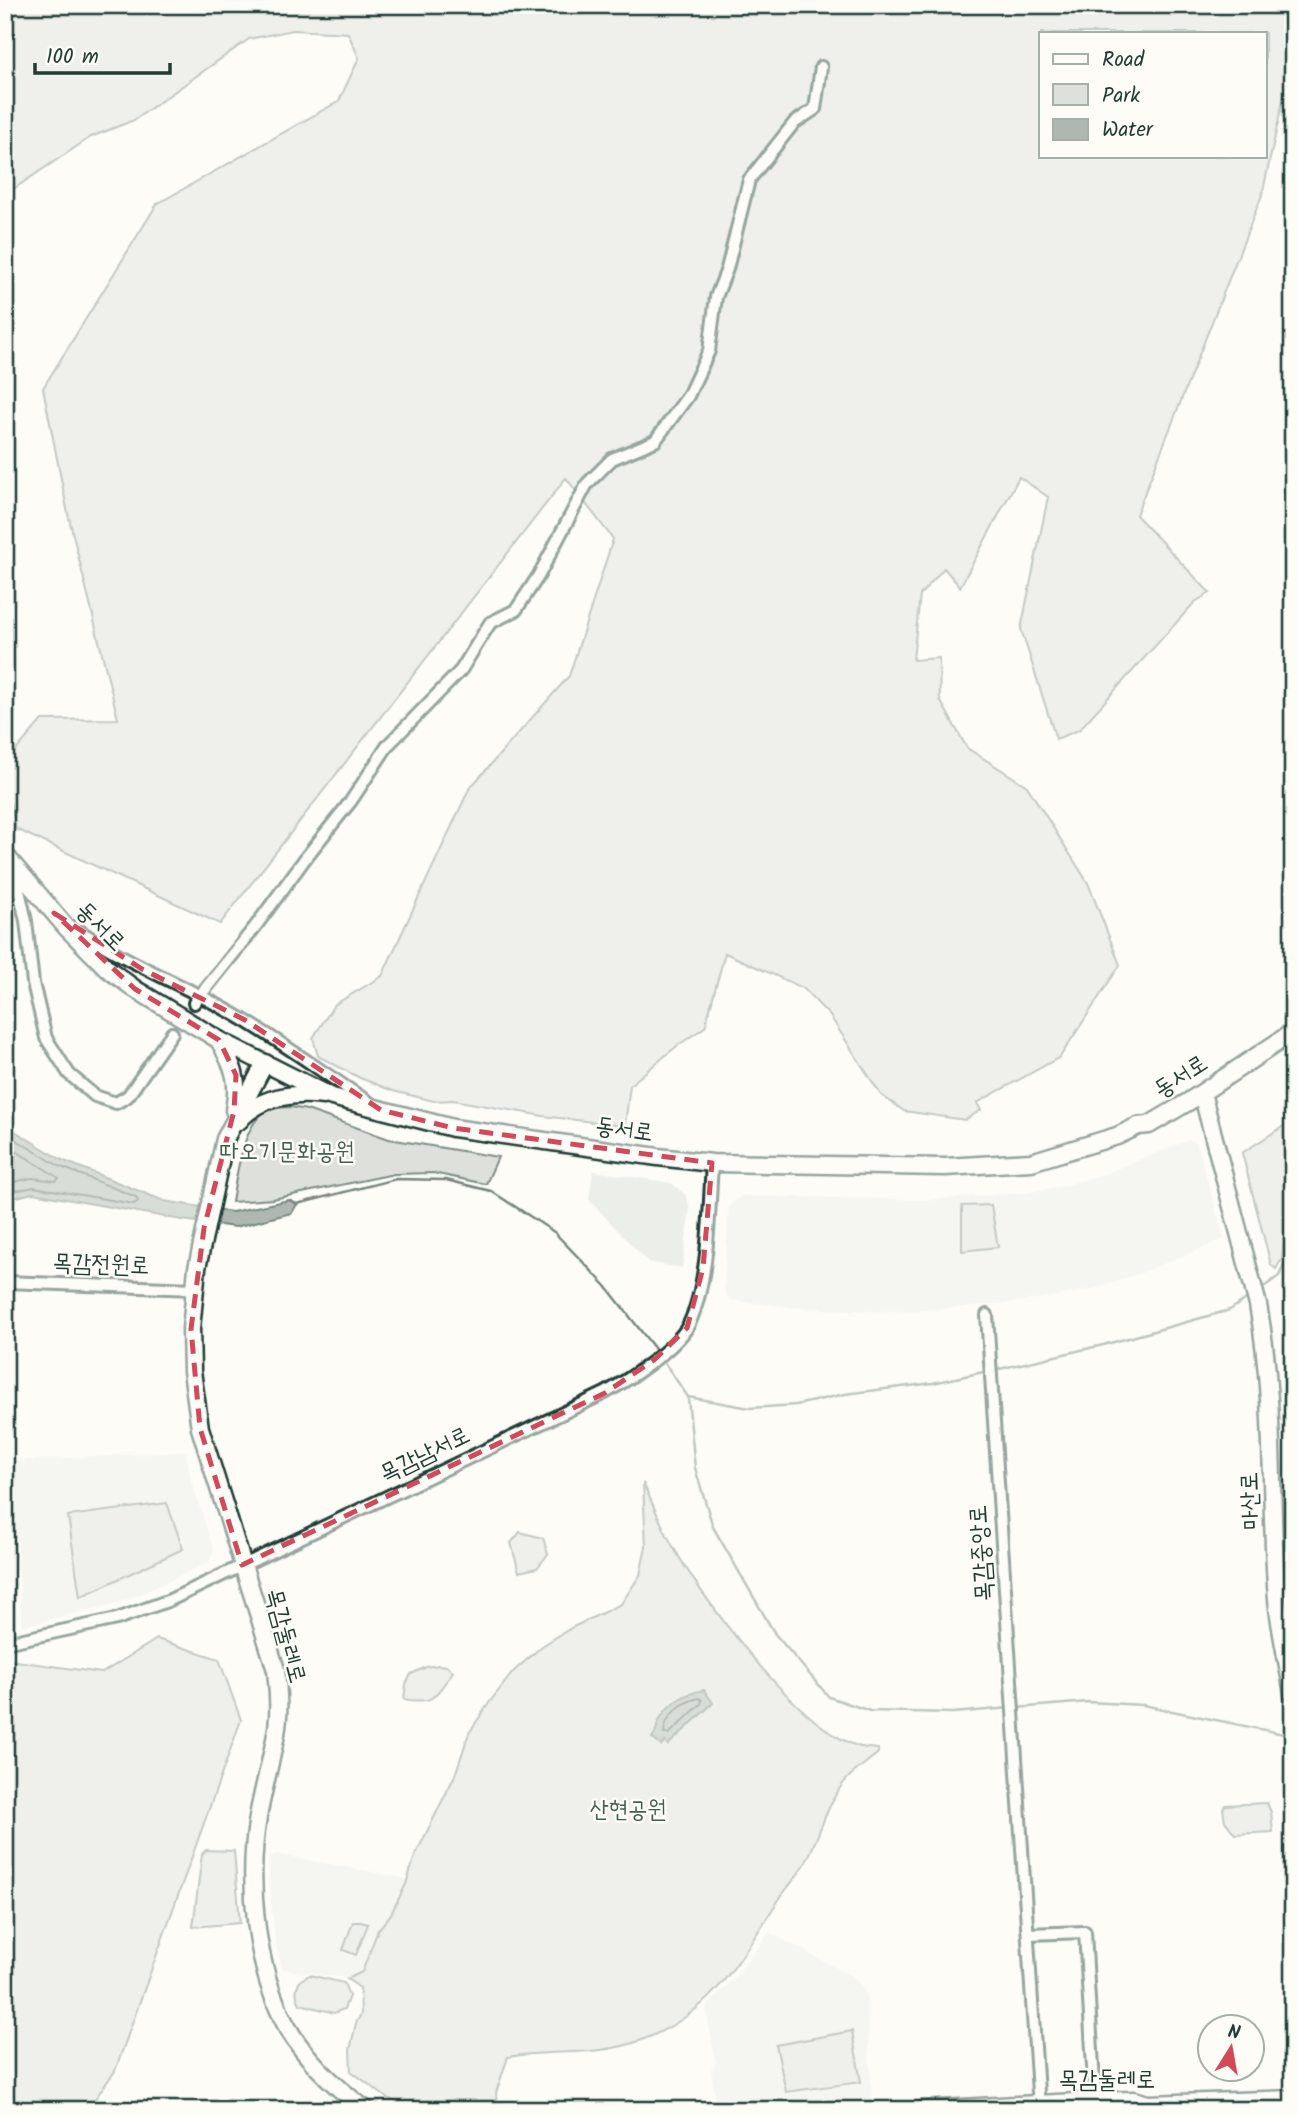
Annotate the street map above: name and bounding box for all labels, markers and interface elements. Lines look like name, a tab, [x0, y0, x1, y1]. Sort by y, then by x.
scale bar	[35, 32, 170, 76]
legend	[1039, 32, 1266, 158]
text: 100 m	[46, 41, 99, 74]
text: Road	[1102, 44, 1145, 77]
text: Park	[1102, 80, 1140, 113]
text: Water	[1102, 114, 1154, 147]
street label: 동서로	[66, 893, 134, 961]
street label: 동서로	[1146, 1045, 1216, 1109]
street label: 동서로	[593, 1107, 655, 1153]
park label: 따오기문화공원	[219, 1133, 355, 1172]
street label: 목감전원로	[52, 1244, 150, 1286]
street label: 목감남서로	[373, 1416, 477, 1494]
street label: 마산로	[1231, 1471, 1271, 1531]
street label: 목감중앙로	[959, 1503, 1005, 1603]
street label: 목감둘레로	[254, 1584, 316, 1688]
park label: 산현공원	[589, 1791, 667, 1830]
north arrow	[1196, 2014, 1266, 2084]
text: N	[1225, 2017, 1243, 2049]
street label: 목감둘레로	[1059, 2061, 1155, 2100]

